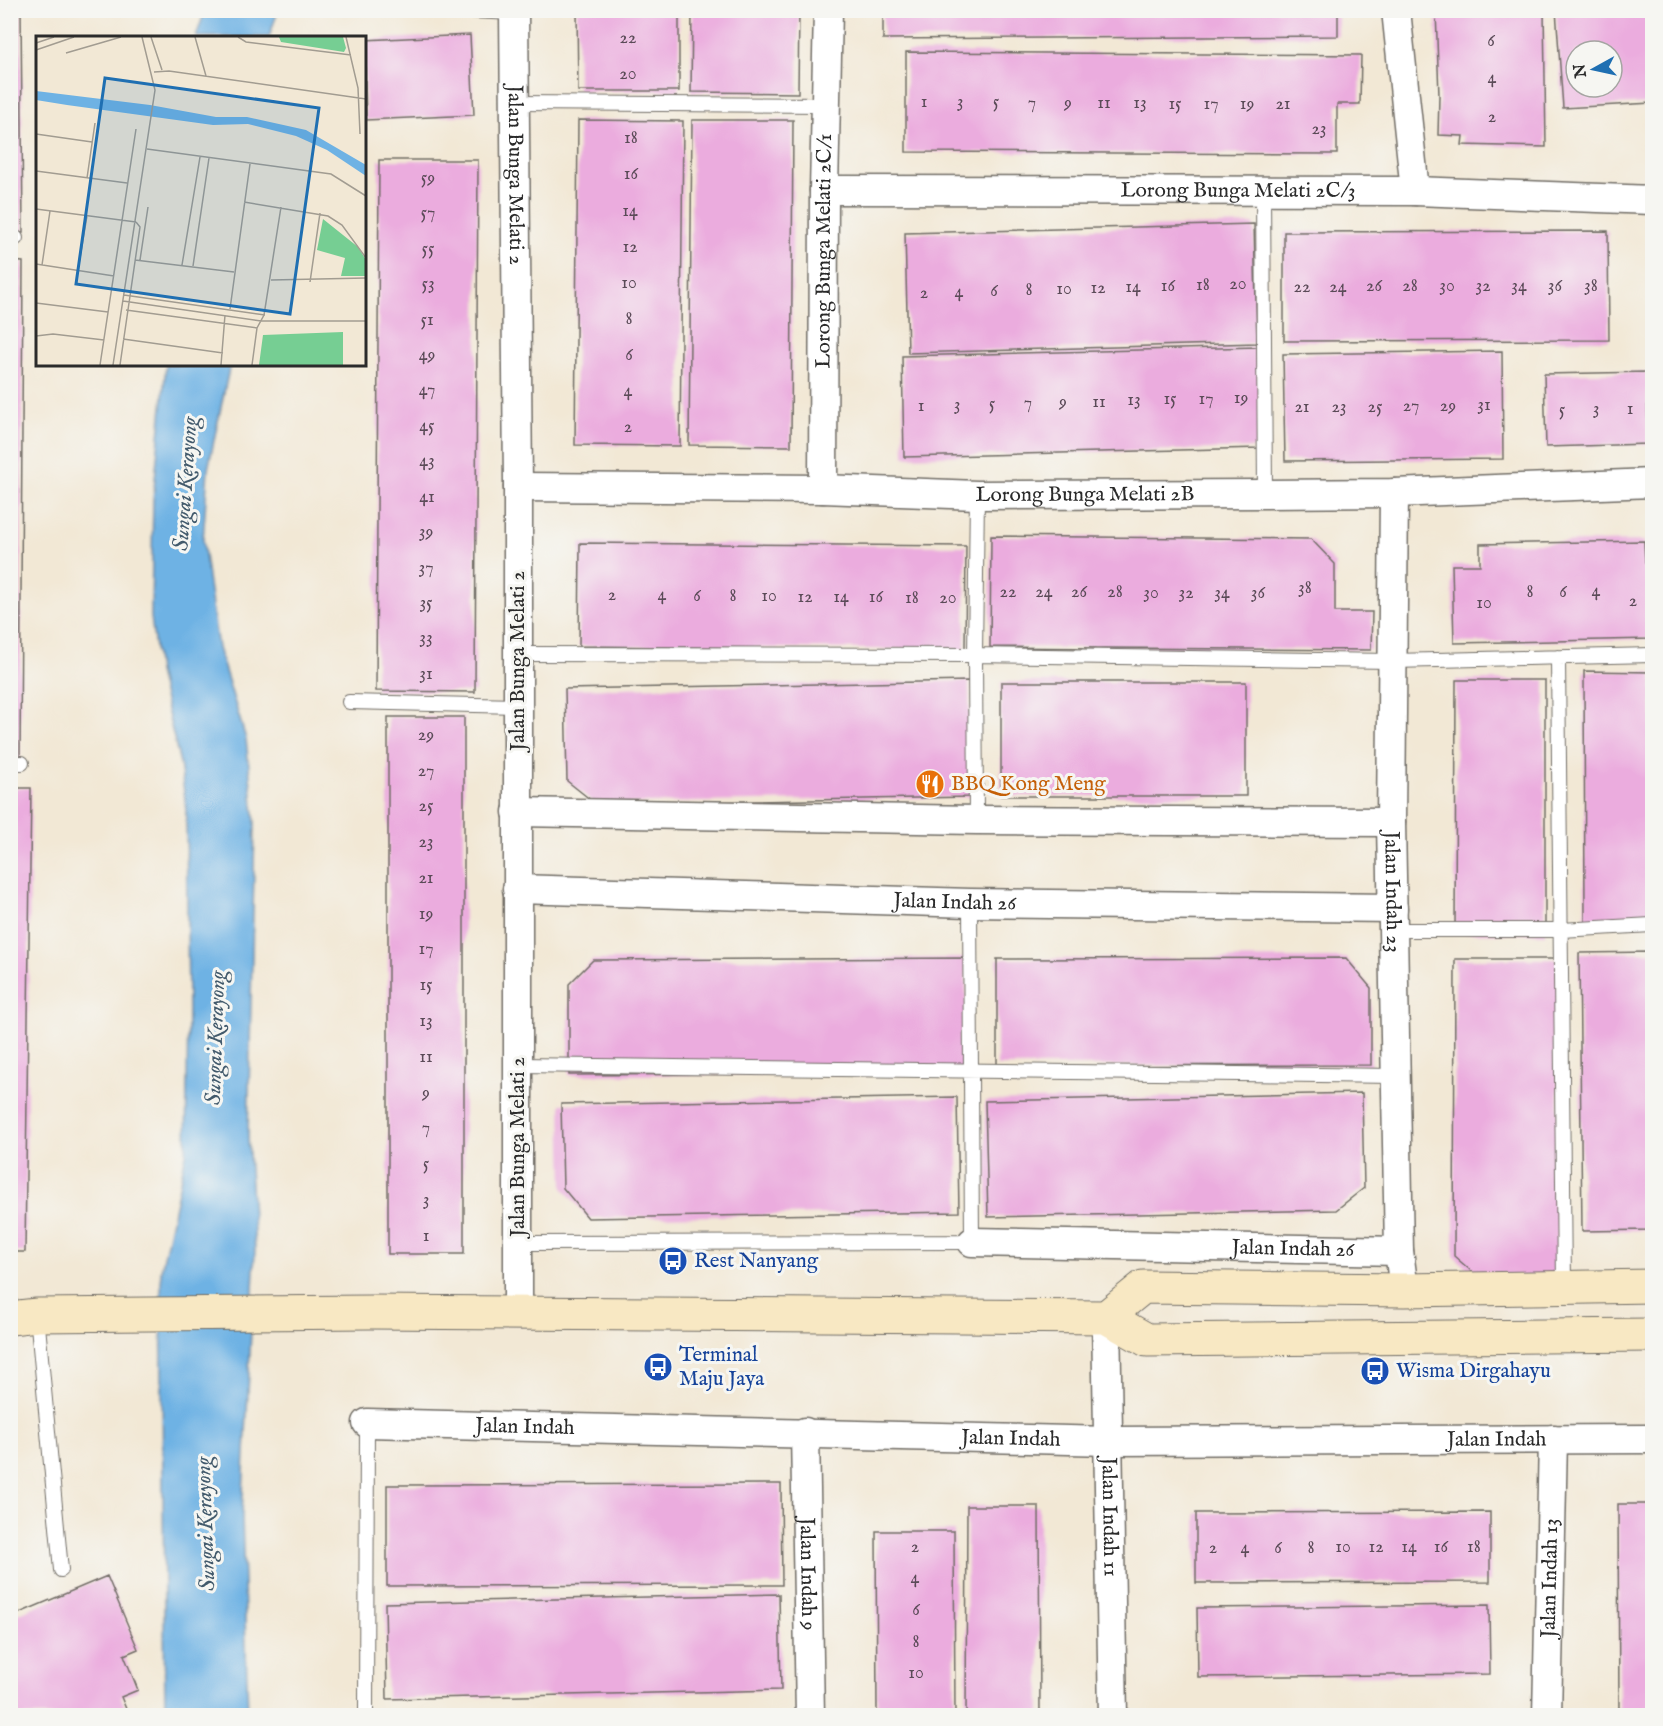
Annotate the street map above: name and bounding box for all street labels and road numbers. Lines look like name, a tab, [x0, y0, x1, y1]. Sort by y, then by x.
street label: Jalan Bunga Melati 2	[501, 83, 530, 265]
street label: Lorong Bunga Melati 2C/1	[810, 133, 839, 369]
street label: Lorong Bunga Melati 2C/3	[1120, 177, 1356, 204]
street label: Lorong Bunga Melati 2B	[975, 481, 1194, 509]
street label: Jalan Bunga Melati 2	[505, 571, 532, 753]
street label: Jalan Indah 23	[1378, 829, 1407, 953]
street label: Jalan Indah 26	[891, 887, 1017, 917]
street label: Jalan Bunga Melati 2	[505, 1057, 532, 1239]
street label: Jalan Indah 26	[1229, 1234, 1356, 1264]
street label: Jalan Indah	[473, 1412, 575, 1442]
street label: Jalan Indah	[959, 1424, 1061, 1453]
street label: Jalan Indah	[1445, 1426, 1547, 1453]
street label: Jalan Indah 11	[1095, 1455, 1124, 1577]
street label: Jalan Indah 9	[793, 1515, 822, 1631]
street label: Jalan Indah 13	[1535, 1518, 1565, 1640]

